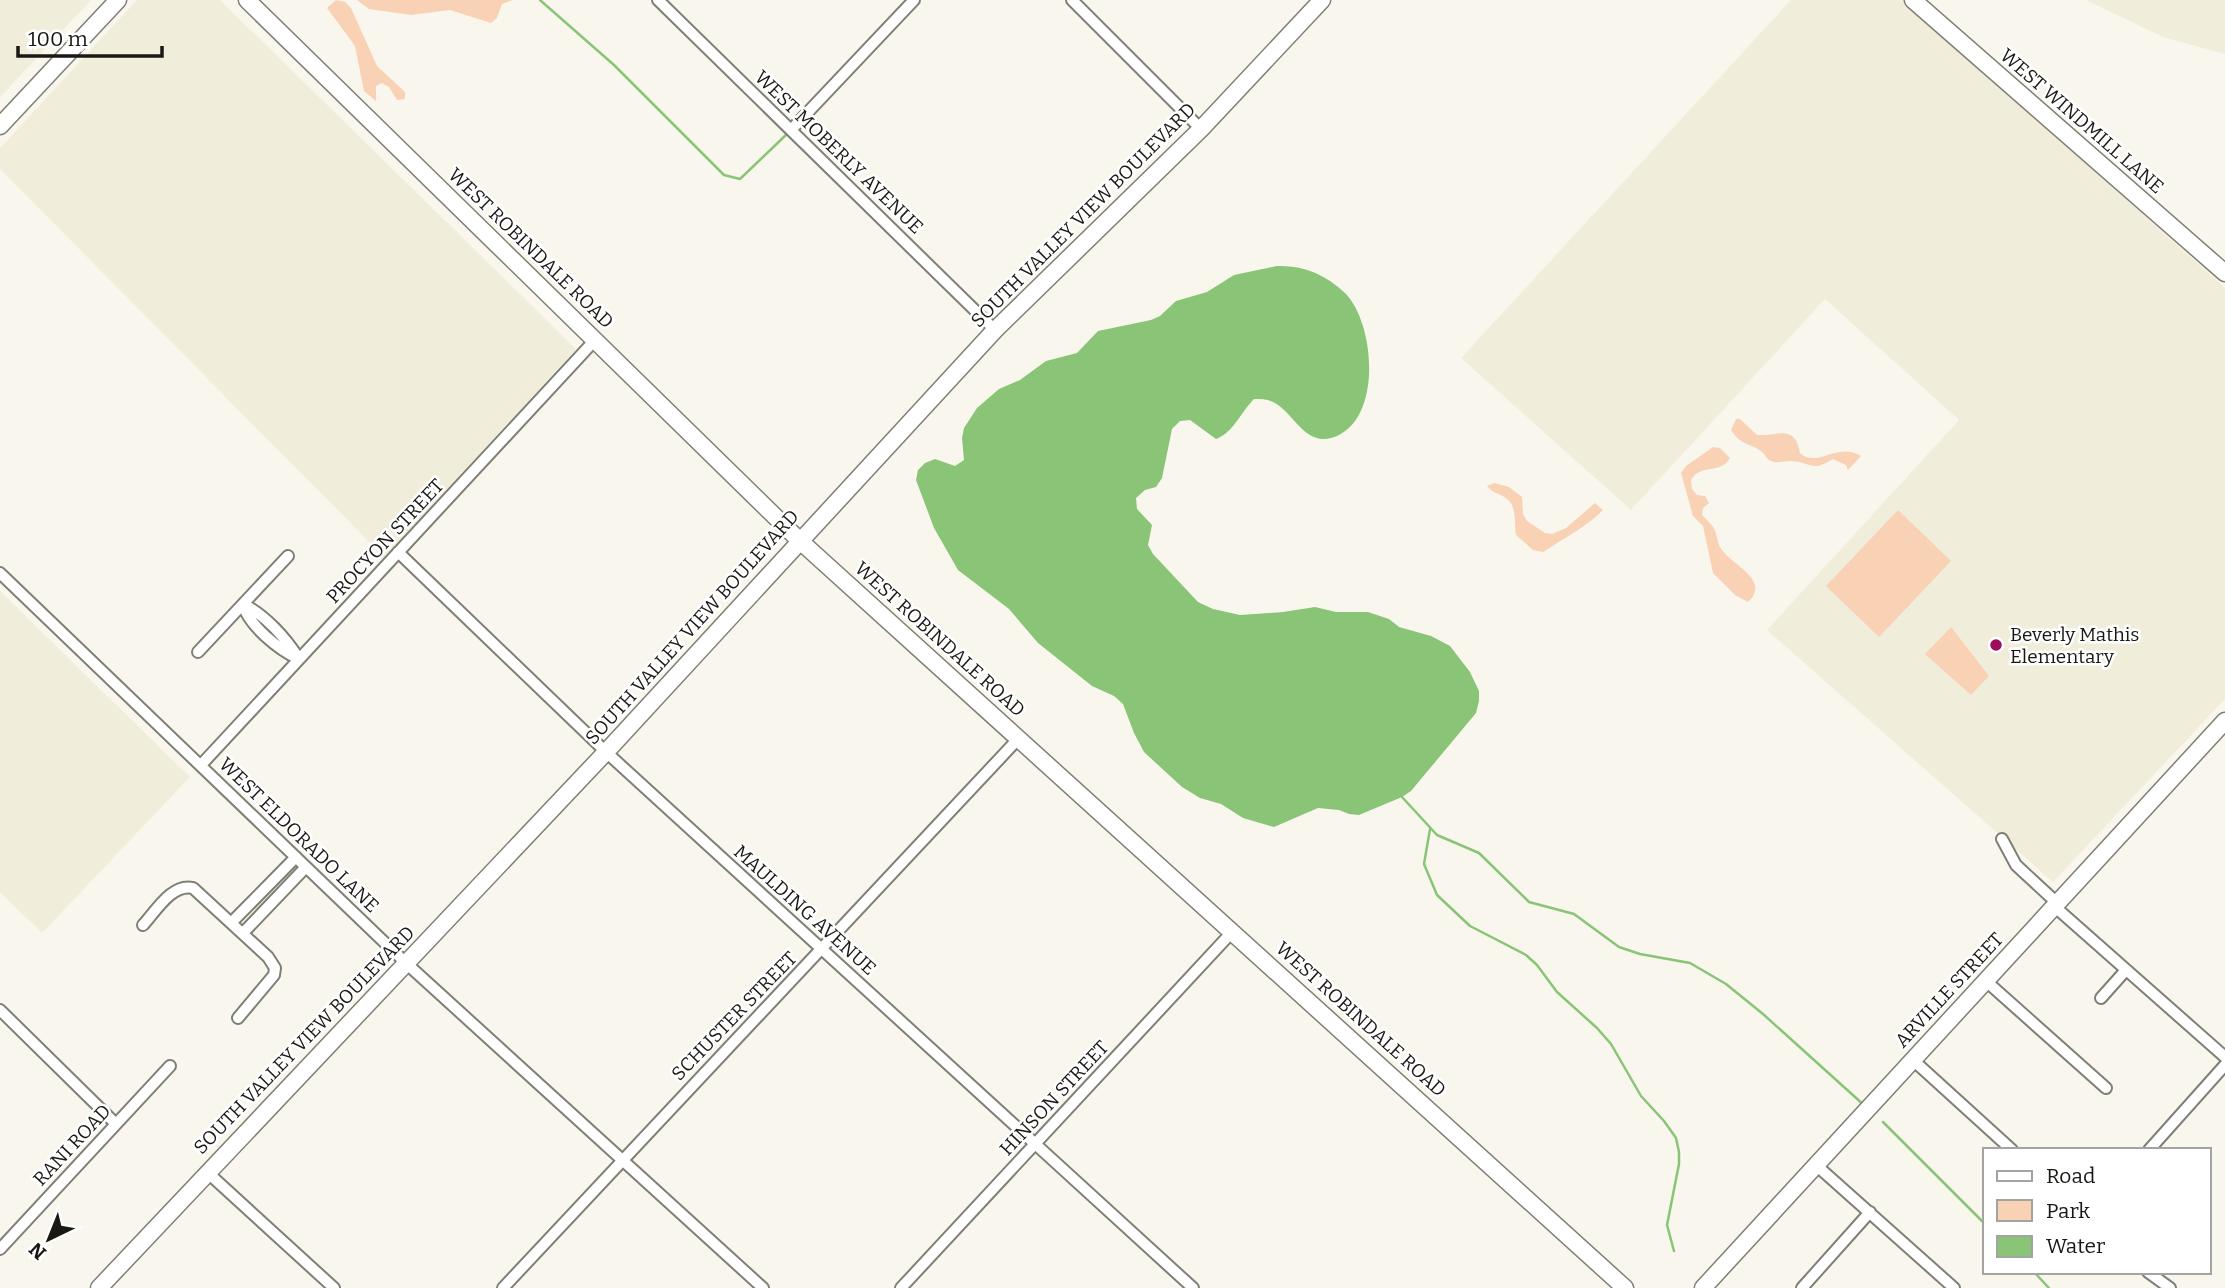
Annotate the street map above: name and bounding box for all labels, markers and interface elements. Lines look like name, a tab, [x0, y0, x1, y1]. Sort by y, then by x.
scale bar	[18, 14, 161, 58]
text: 100 m	[28, 26, 88, 52]
street label: WEST WINDMILL LANE	[1995, 44, 2169, 198]
street label: WEST MOBERLY AVENUE	[750, 65, 928, 239]
street label: SOUTH VALLEY VIEW BOULEVARD	[966, 98, 1200, 332]
street label: WEST ROBINDALE ROAD	[444, 163, 618, 333]
street label: PROCYON STREET	[322, 474, 448, 608]
street label: SOUTH VALLEY VIEW BOULEVARD	[580, 505, 804, 749]
street label: WEST ROBINDALE ROAD	[850, 557, 1030, 721]
place label: Beverly Mathis Elementary	[2010, 623, 2139, 668]
marker: Beverly Mathis Elementary	[1988, 637, 2004, 653]
street label: WEST ELDORADO LANE	[214, 753, 384, 917]
street label: MAULDING AVENUE	[729, 840, 881, 980]
street label: SOUTH VALLEY VIEW BOULEVARD	[189, 921, 419, 1159]
street label: ARVILLE STREET	[1890, 928, 2008, 1052]
street label: WEST ROBINDALE ROAD	[1271, 937, 1451, 1101]
street label: SCHUSTER STREET	[667, 947, 801, 1085]
street label: HINSON STREET	[995, 1036, 1113, 1160]
street label: RANI ROAD	[28, 1099, 116, 1191]
legend	[1983, 1148, 2211, 1274]
text: Road	[2046, 1163, 2095, 1189]
text: Park	[2046, 1198, 2090, 1224]
north arrow	[14, 1204, 84, 1274]
text: Water	[2046, 1233, 2105, 1259]
text: N	[24, 1237, 51, 1264]

